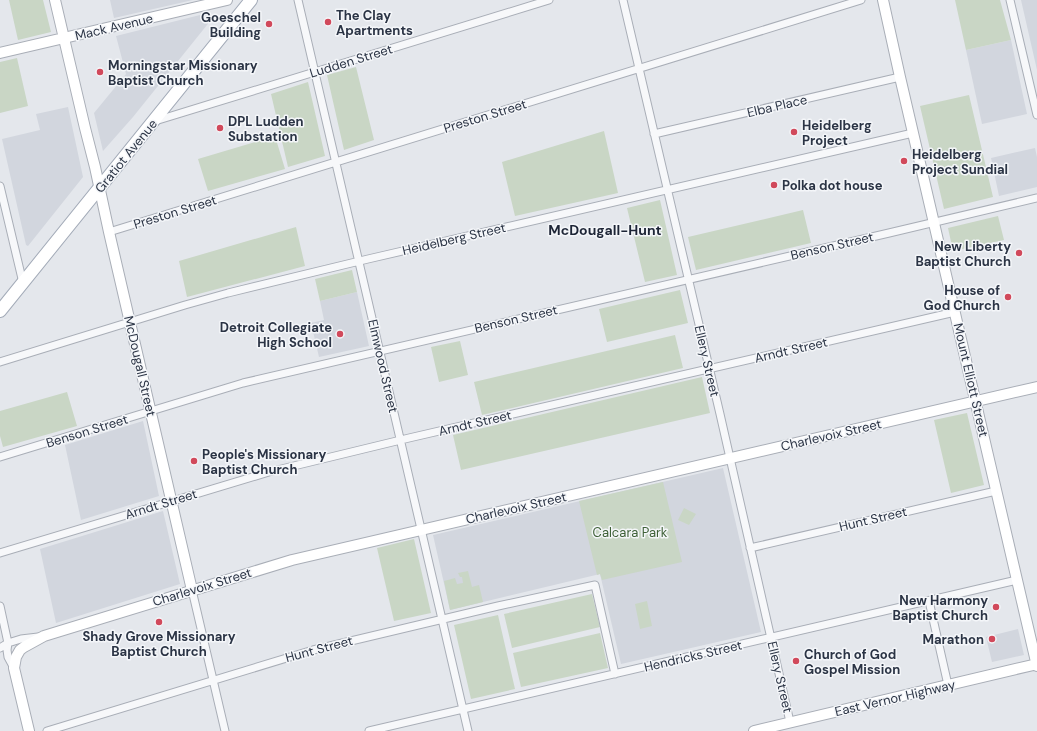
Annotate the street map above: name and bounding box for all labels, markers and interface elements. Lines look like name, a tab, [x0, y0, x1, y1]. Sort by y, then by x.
place label: The Clay Apartments	[336, 7, 413, 39]
place label: Goeschel Building	[201, 9, 261, 41]
street label: Mack Avenue	[73, 10, 155, 44]
marker: The Clay Apartments	[323, 17, 333, 27]
marker: Goeschel Building	[264, 19, 274, 29]
street label: Ludden Street	[308, 40, 394, 82]
place label: Morningstar Missionary Baptist Church	[108, 57, 258, 89]
marker: Morningstar Missionary Baptist Church	[95, 67, 105, 77]
street label: Elba Place	[745, 91, 809, 121]
street label: Preston Street	[441, 95, 529, 137]
place label: DPL Ludden Substation	[228, 113, 304, 145]
street label: Gratiot Avenue	[91, 116, 161, 196]
place label: Heidelberg Project	[802, 117, 872, 149]
marker: DPL Ludden Substation	[215, 123, 225, 133]
marker: Heidelberg Project	[789, 127, 799, 137]
place label: Heidelberg Project Sundial	[912, 146, 1008, 178]
marker: Heidelberg Project Sundial	[899, 156, 909, 166]
place label: Polka dot house	[782, 177, 883, 194]
marker: Polka dot house	[769, 180, 779, 190]
street label: Preston Street	[131, 191, 219, 233]
street label: Heidelberg Street	[401, 219, 507, 259]
district label: McDougall-Hunt	[548, 221, 662, 239]
street label: Benson Street	[789, 228, 875, 264]
place label: New Liberty Baptist Church	[915, 238, 1011, 270]
marker: New Liberty Baptist Church	[1014, 248, 1024, 258]
place label: House of God Church	[924, 282, 1000, 314]
marker: House of God Church	[1003, 292, 1013, 302]
street label: Benson Street	[473, 301, 559, 337]
street label: McDougall Street	[120, 314, 160, 418]
street label: Elmwood Street	[364, 318, 402, 414]
place label: Detroit Collegiate High School	[220, 319, 332, 351]
street label: Mount Elliott Street	[950, 321, 992, 439]
street label: Ellery Street	[691, 324, 723, 398]
marker: Detroit Collegiate High School	[335, 329, 345, 339]
street label: Arndt Street	[753, 333, 829, 367]
street label: Arndt Street	[437, 406, 513, 440]
street label: Benson Street	[44, 410, 130, 452]
street label: Charlevoix Street	[779, 415, 883, 455]
place label: People's Missionary Baptist Church	[202, 446, 326, 478]
marker: People's Missionary Baptist Church	[189, 456, 199, 466]
street label: Arndt Street	[123, 485, 199, 523]
street label: Charlevoix Street	[464, 488, 568, 528]
street label: Hunt Street	[837, 503, 909, 535]
park label: Calcara Park	[593, 524, 668, 541]
street label: Charlevoix Street	[150, 564, 254, 610]
place label: New Harmony Baptist Church	[892, 592, 988, 624]
marker: New Harmony Baptist Church	[991, 602, 1001, 612]
marker: Shady Grove Missionary Baptist Church	[154, 617, 164, 627]
place label: Shady Grove Missionary Baptist Church	[82, 628, 236, 660]
place label: Marathon	[922, 631, 984, 648]
street label: Hunt Street	[283, 632, 355, 666]
marker: Marathon	[987, 634, 997, 644]
street label: Hendricks Street	[642, 636, 744, 676]
street label: Ellery Street	[764, 640, 796, 714]
place label: Church of God Gospel Mission	[804, 646, 900, 678]
marker: Church of God Gospel Mission	[791, 656, 801, 666]
street label: East Vernor Highway	[833, 676, 957, 720]

